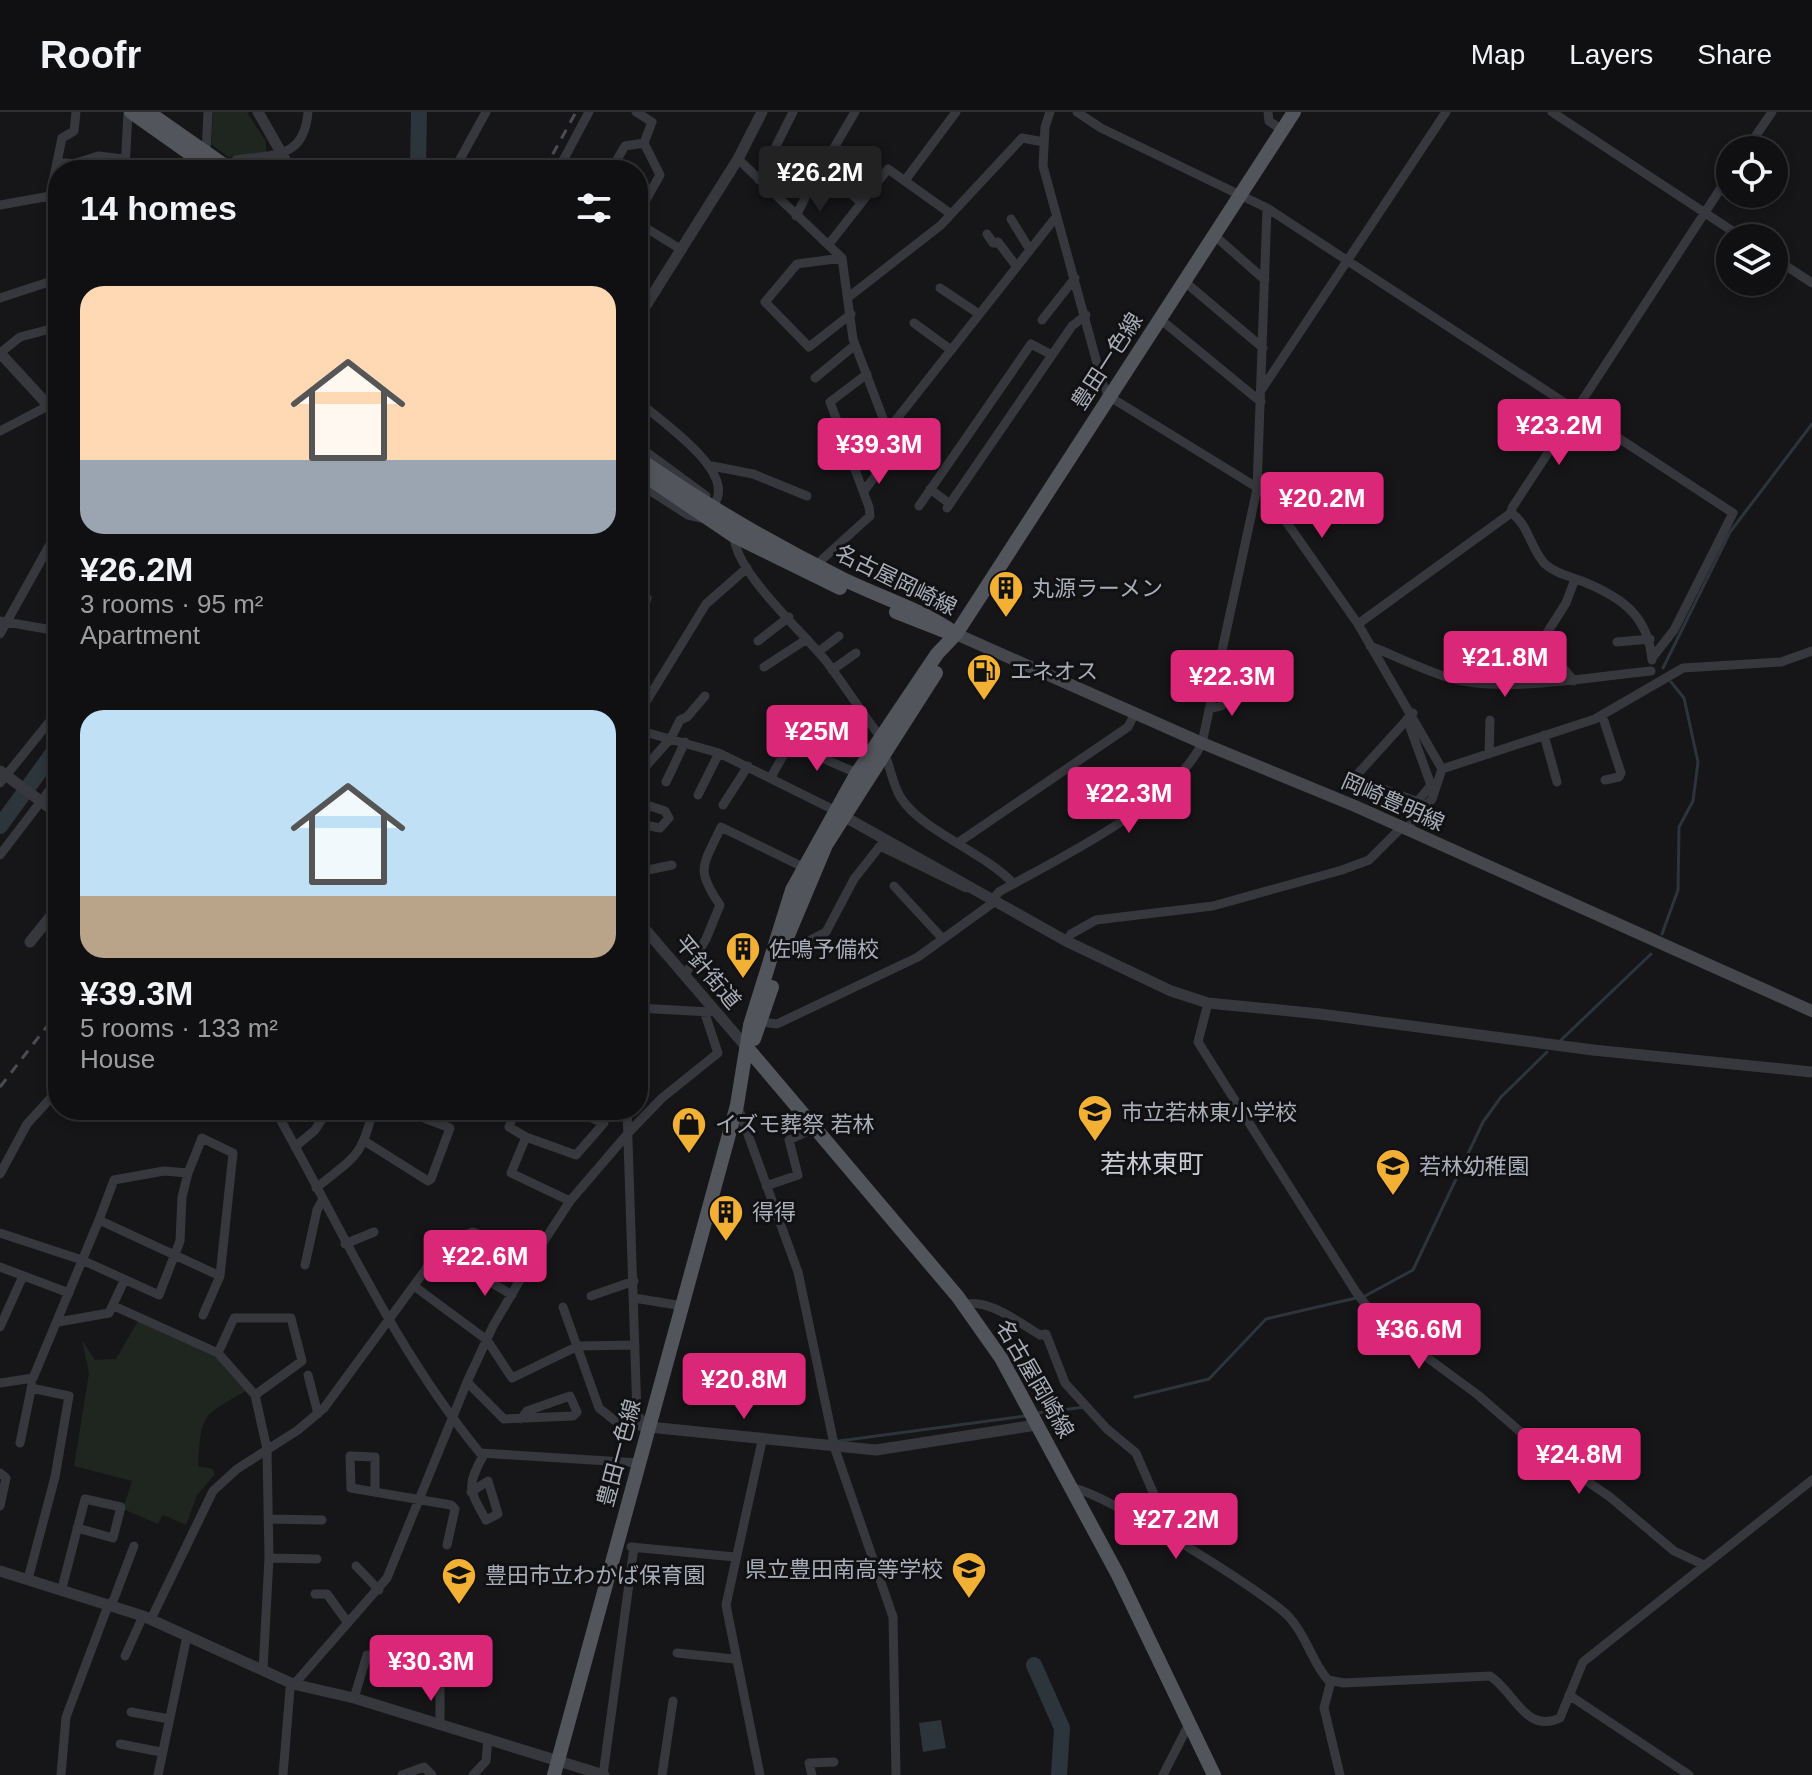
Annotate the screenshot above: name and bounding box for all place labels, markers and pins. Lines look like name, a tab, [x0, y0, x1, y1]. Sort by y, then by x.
pin: ¥26.2M	[755, 146, 885, 214]
pin: ¥23.2M	[1494, 399, 1624, 467]
pin: ¥39.3M	[814, 418, 944, 486]
pin: ¥20.2M	[1257, 472, 1387, 540]
building icon: 丸源ラーメン	[987, 569, 1025, 619]
place label: 丸源ラーメン	[1032, 576, 1163, 601]
pin: ¥21.8M	[1440, 631, 1570, 699]
pin: ¥22.3M	[1167, 650, 1297, 718]
fuel station icon: エネオス	[965, 652, 1003, 702]
place label: エネオス	[1010, 659, 1098, 684]
pin: ¥25M	[770, 705, 864, 773]
pin: ¥22.3M	[1064, 767, 1194, 835]
building icon: 佐鳴予備校	[724, 930, 762, 980]
place label: 佐鳴予備校	[769, 937, 879, 962]
school or university icon: 市立若林東小学校	[1076, 1093, 1114, 1143]
place label: 市立若林東小学校	[1121, 1100, 1297, 1125]
shop icon: イズモ葬祭 若林	[670, 1105, 708, 1155]
place label: イズモ葬祭 若林	[715, 1112, 874, 1137]
school or university icon: 若林幼稚園	[1374, 1147, 1412, 1197]
place label: 若林幼稚園	[1419, 1154, 1529, 1179]
building icon: 得得	[707, 1193, 745, 1243]
place label: 得得	[752, 1200, 796, 1225]
pin: ¥22.6M	[420, 1230, 550, 1298]
pin: ¥36.6M	[1354, 1303, 1484, 1371]
pin: ¥20.8M	[679, 1353, 809, 1421]
pin: ¥24.8M	[1514, 1428, 1644, 1496]
pin: ¥27.2M	[1111, 1493, 1241, 1561]
school or university icon: 県立豊田南高等学校	[950, 1550, 988, 1600]
school or university icon: 豊田市立わかば保育園	[440, 1556, 478, 1606]
place label: 県立豊田南高等学校	[745, 1557, 943, 1582]
place label: 豊田市立わかば保育園	[485, 1563, 705, 1588]
pin: ¥30.3M	[366, 1635, 496, 1703]

